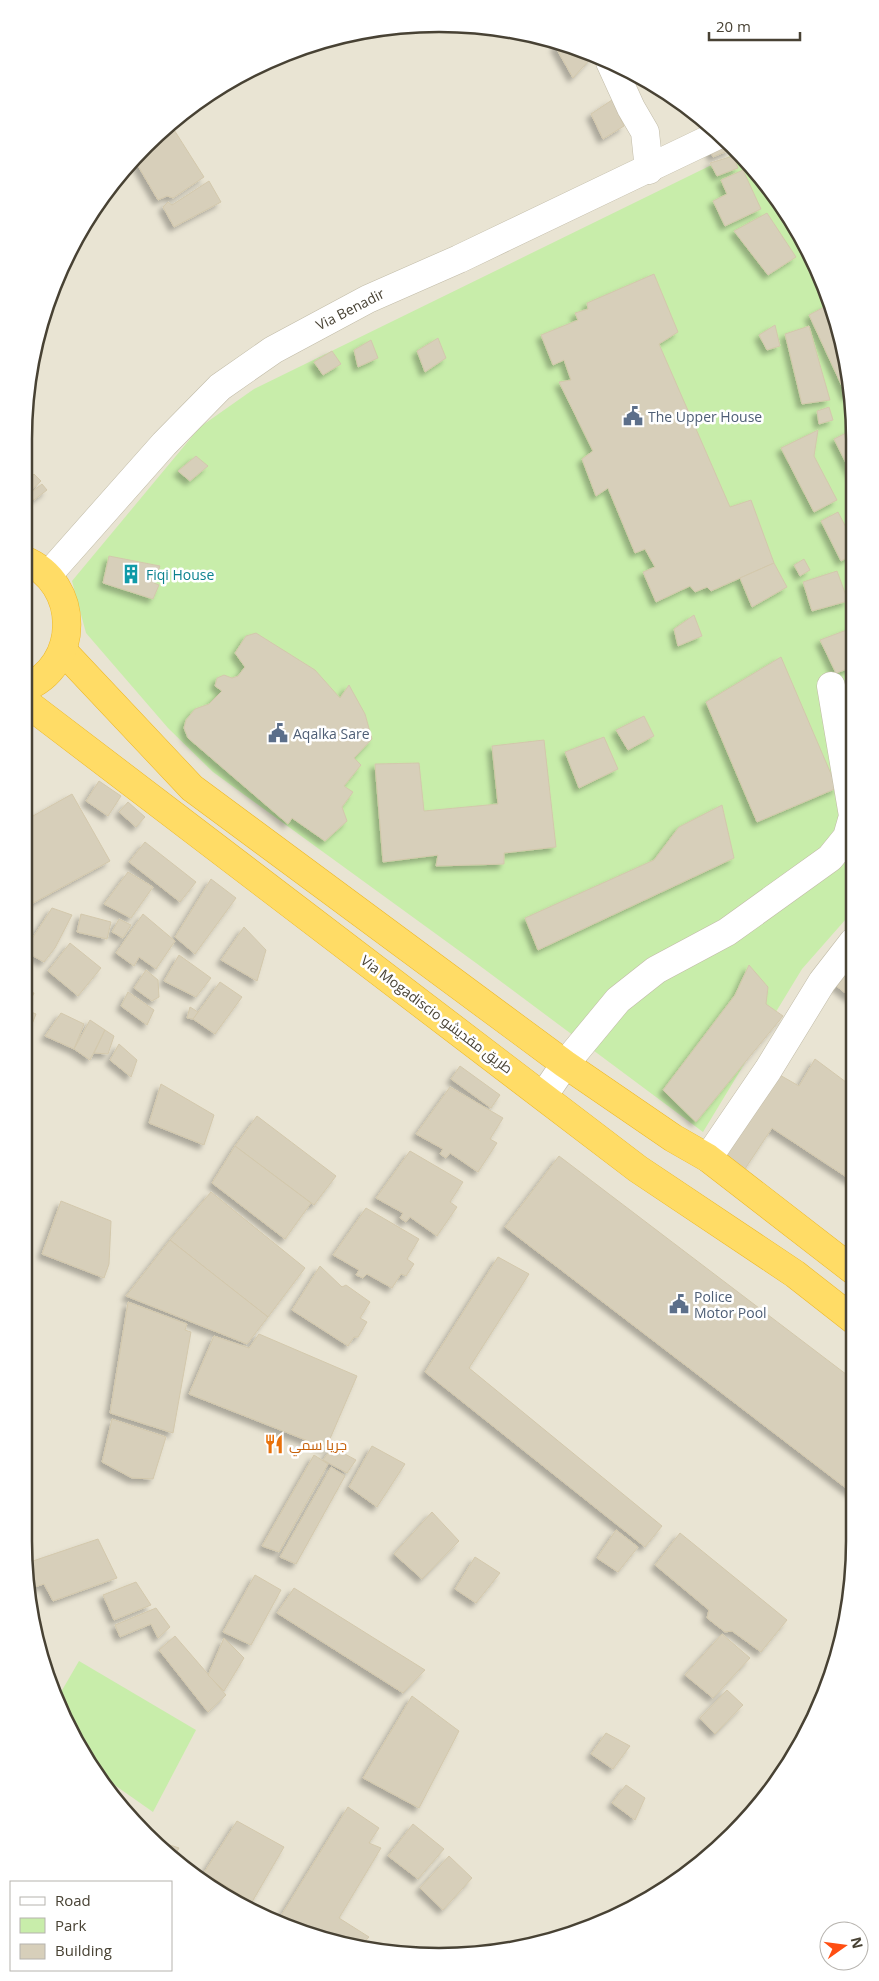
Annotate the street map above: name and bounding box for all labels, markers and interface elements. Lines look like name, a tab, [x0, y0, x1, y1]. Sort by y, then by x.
scale bar	[709, 10, 800, 42]
text: 20 m	[716, 16, 751, 36]
street label: Via Benadir	[313, 284, 388, 334]
public building icon: The Upper House	[622, 405, 644, 427]
place label: The Upper House	[648, 407, 762, 426]
building icon: Fiqi House	[120, 563, 142, 585]
place label: Fiqi House	[146, 565, 214, 584]
public building icon: Aqalka Sare	[267, 722, 289, 744]
place label: Aqalka Sare	[293, 724, 370, 743]
street label: Via Mogadiscio طريق مقديشو	[357, 951, 517, 1077]
place label: Police Motor Pool	[694, 1287, 767, 1322]
public building icon: Police Motor Pool	[668, 1293, 690, 1315]
restaurant icon: جريا سمي	[263, 1433, 285, 1455]
place label: جريا سمي	[289, 1435, 347, 1457]
legend	[10, 1881, 172, 1971]
text: Road	[55, 1890, 91, 1910]
text: Park	[55, 1915, 86, 1935]
north arrow	[819, 1921, 869, 1971]
text: N	[847, 1935, 868, 1951]
text: Building	[55, 1940, 112, 1960]

